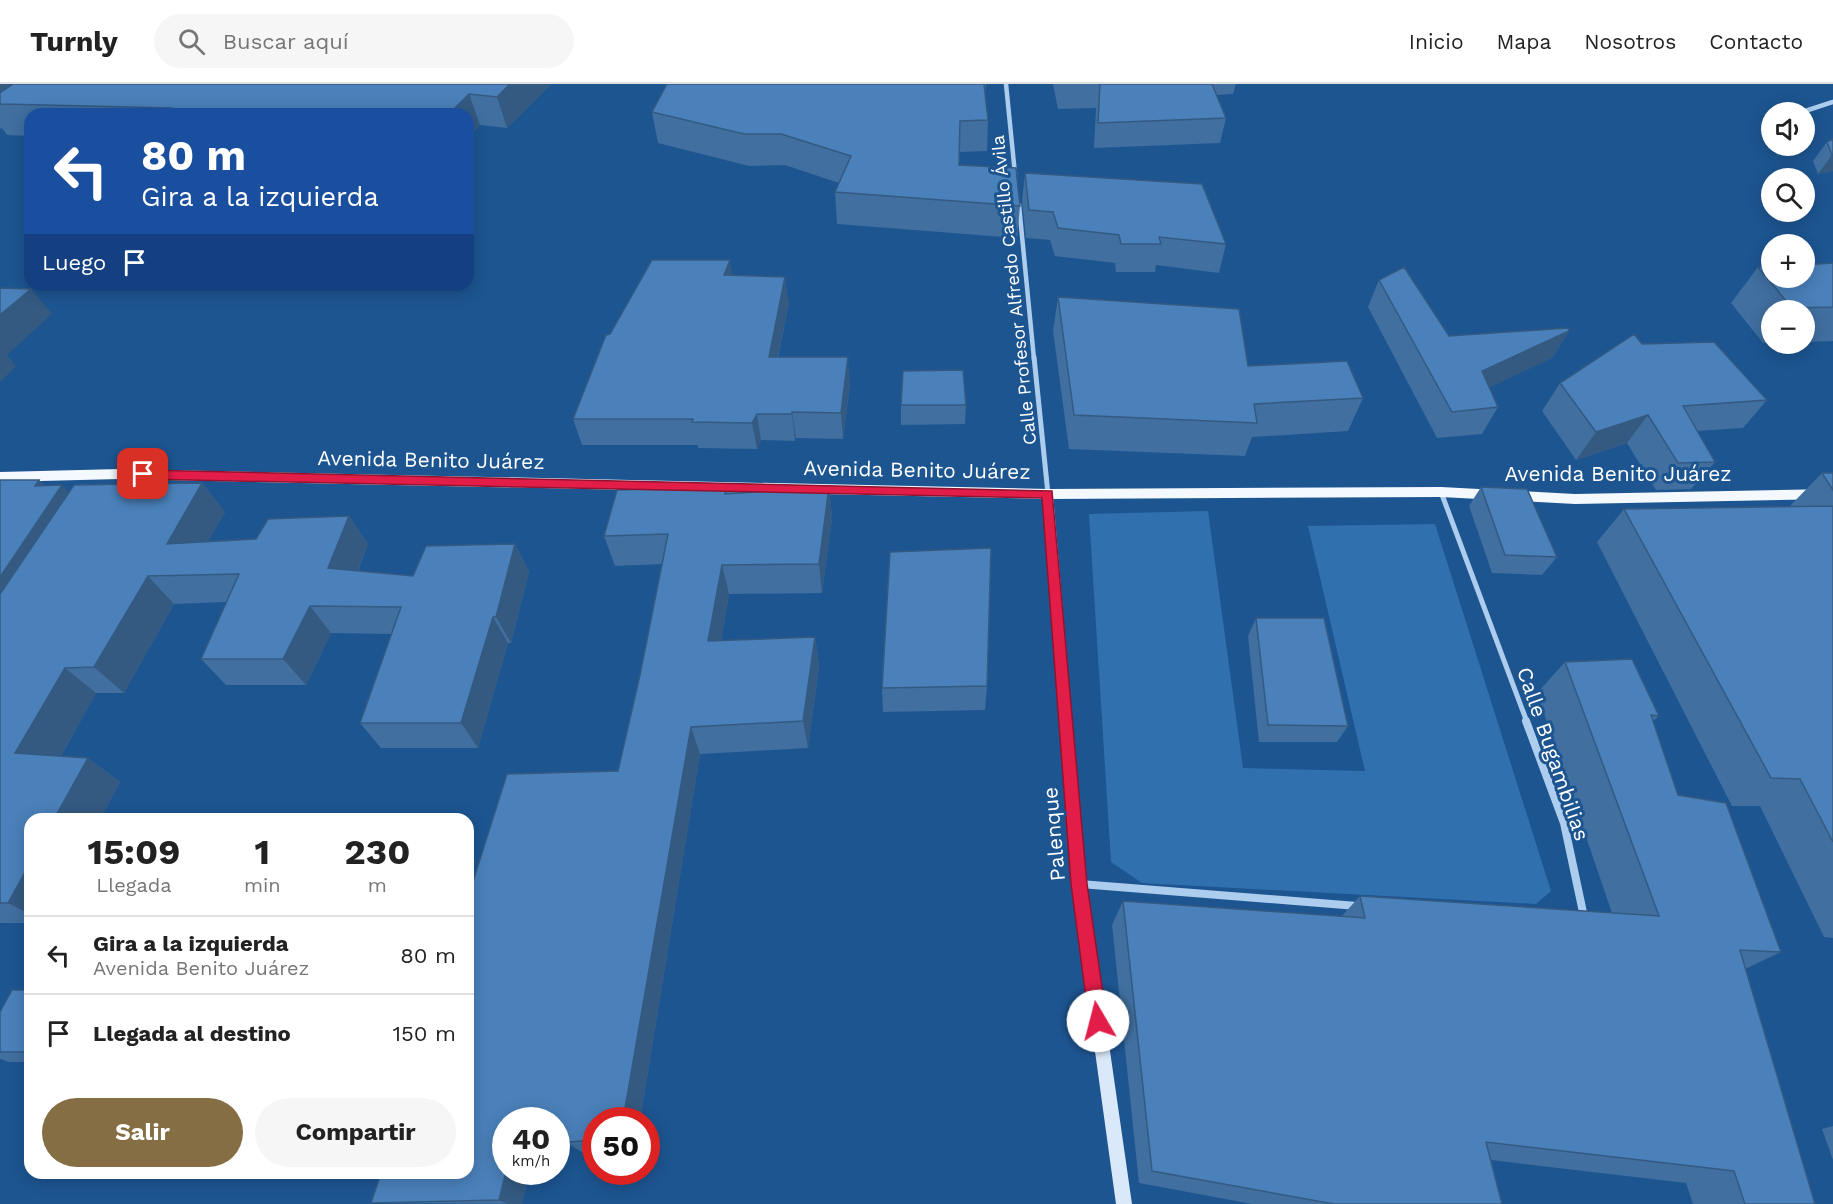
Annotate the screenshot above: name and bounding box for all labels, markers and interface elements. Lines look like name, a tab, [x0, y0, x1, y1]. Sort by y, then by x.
search box	[154, 14, 574, 68]
text: Turnly	[30, 25, 118, 58]
icon: search	[175, 25, 208, 58]
text: Buscar aquí	[223, 29, 349, 54]
text: Inicio	[1409, 29, 1464, 54]
text: Mapa	[1497, 29, 1551, 54]
text: Nosotros	[1584, 29, 1676, 54]
text: Contacto	[1709, 29, 1803, 54]
map controls	[1761, 102, 1815, 354]
button: sound	[1761, 102, 1815, 156]
text: 80 m	[141, 131, 246, 180]
icon: left	[42, 132, 120, 210]
street label: Calle Profesor Alfredo Castillo Ávila	[987, 134, 1040, 446]
button: search	[1761, 168, 1815, 222]
text: Gira a la izquierda	[141, 181, 379, 213]
button: +	[1761, 234, 1815, 288]
icon: arrive	[118, 246, 151, 279]
text: Luego	[42, 250, 106, 275]
button: −	[1761, 300, 1815, 354]
street label: Avenida Benito Juárez	[317, 445, 545, 474]
pin	[117, 448, 168, 499]
street label: Avenida Benito Juárez	[803, 455, 1031, 484]
icon: arrive	[126, 457, 159, 490]
street label: Avenida Benito Juárez	[1504, 461, 1732, 486]
street label: Calle Bugambilias	[1512, 664, 1595, 844]
street label: Palenque	[1037, 786, 1070, 882]
text: 15:09	[88, 831, 180, 873]
text: 1	[255, 831, 270, 873]
text: 230	[344, 831, 410, 873]
text: Llegada	[96, 873, 172, 897]
text: min	[244, 873, 281, 897]
text: m	[368, 873, 387, 897]
text: Gira a la izquierda	[93, 931, 289, 956]
icon: left	[42, 939, 75, 972]
text: 80 m	[400, 943, 456, 968]
text: Avenida Benito Juárez	[93, 956, 309, 980]
position arrow	[1066, 989, 1130, 1053]
icon: arrive	[42, 1017, 75, 1050]
text: Llegada al destino	[93, 1021, 291, 1046]
text: 150 m	[392, 1021, 456, 1046]
button: Salir	[42, 1098, 243, 1167]
button: Compartir	[255, 1098, 456, 1167]
speed limit sign: 50	[582, 1107, 660, 1185]
text: 40	[512, 1121, 550, 1156]
text: km/h	[512, 1152, 550, 1170]

